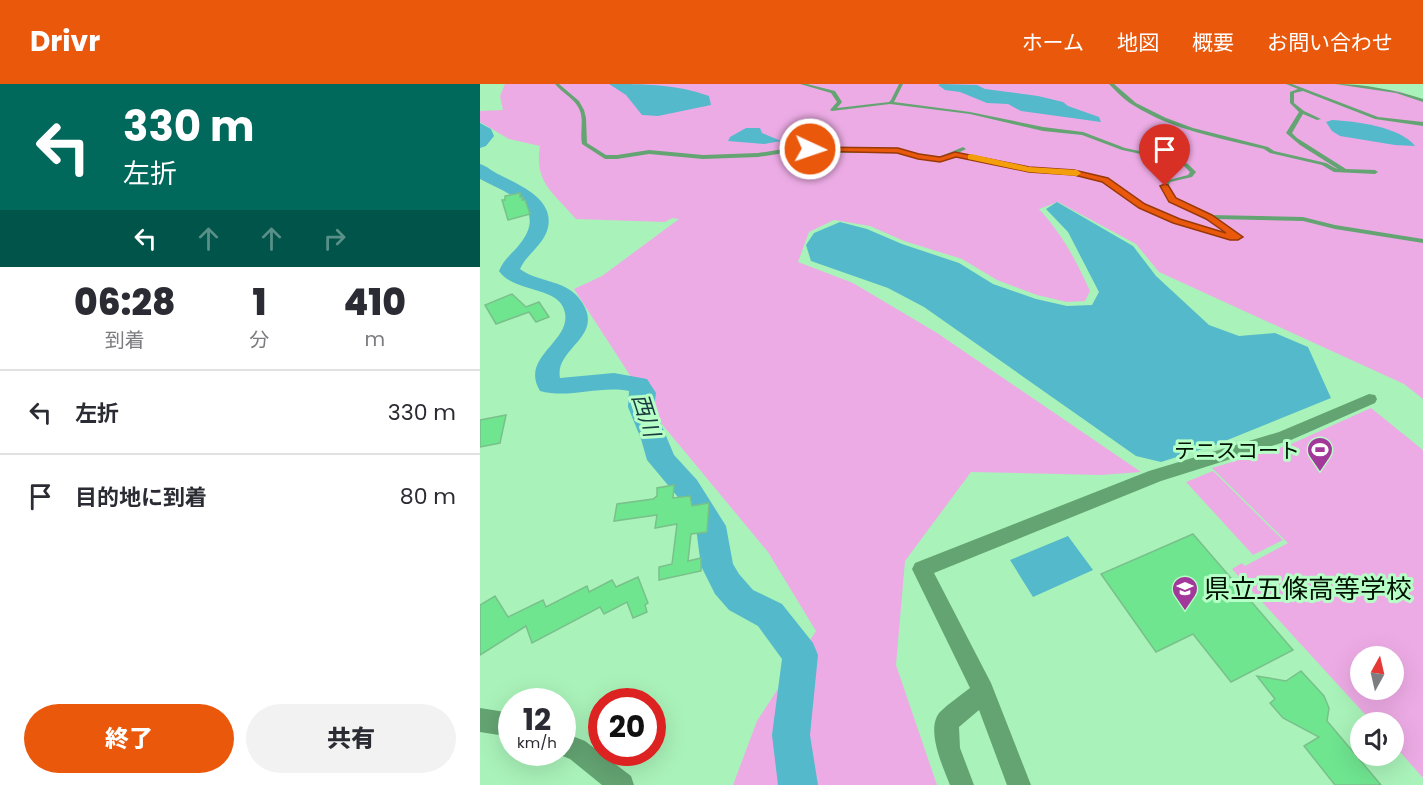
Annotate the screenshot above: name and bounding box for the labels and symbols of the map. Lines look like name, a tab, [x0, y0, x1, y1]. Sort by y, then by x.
position arrow	[778, 117, 842, 181]
pin	[1139, 124, 1190, 186]
water label: 西川	[624, 389, 668, 443]
sports icon: テニスコート	[1305, 435, 1335, 473]
place label: テニスコート	[1174, 436, 1300, 465]
place label: 県立五條高等学校	[1204, 571, 1412, 607]
school or university icon: 県立五條高等学校	[1170, 574, 1200, 612]
north arrow	[1350, 646, 1404, 700]
speed limit sign: 20	[588, 688, 666, 766]

